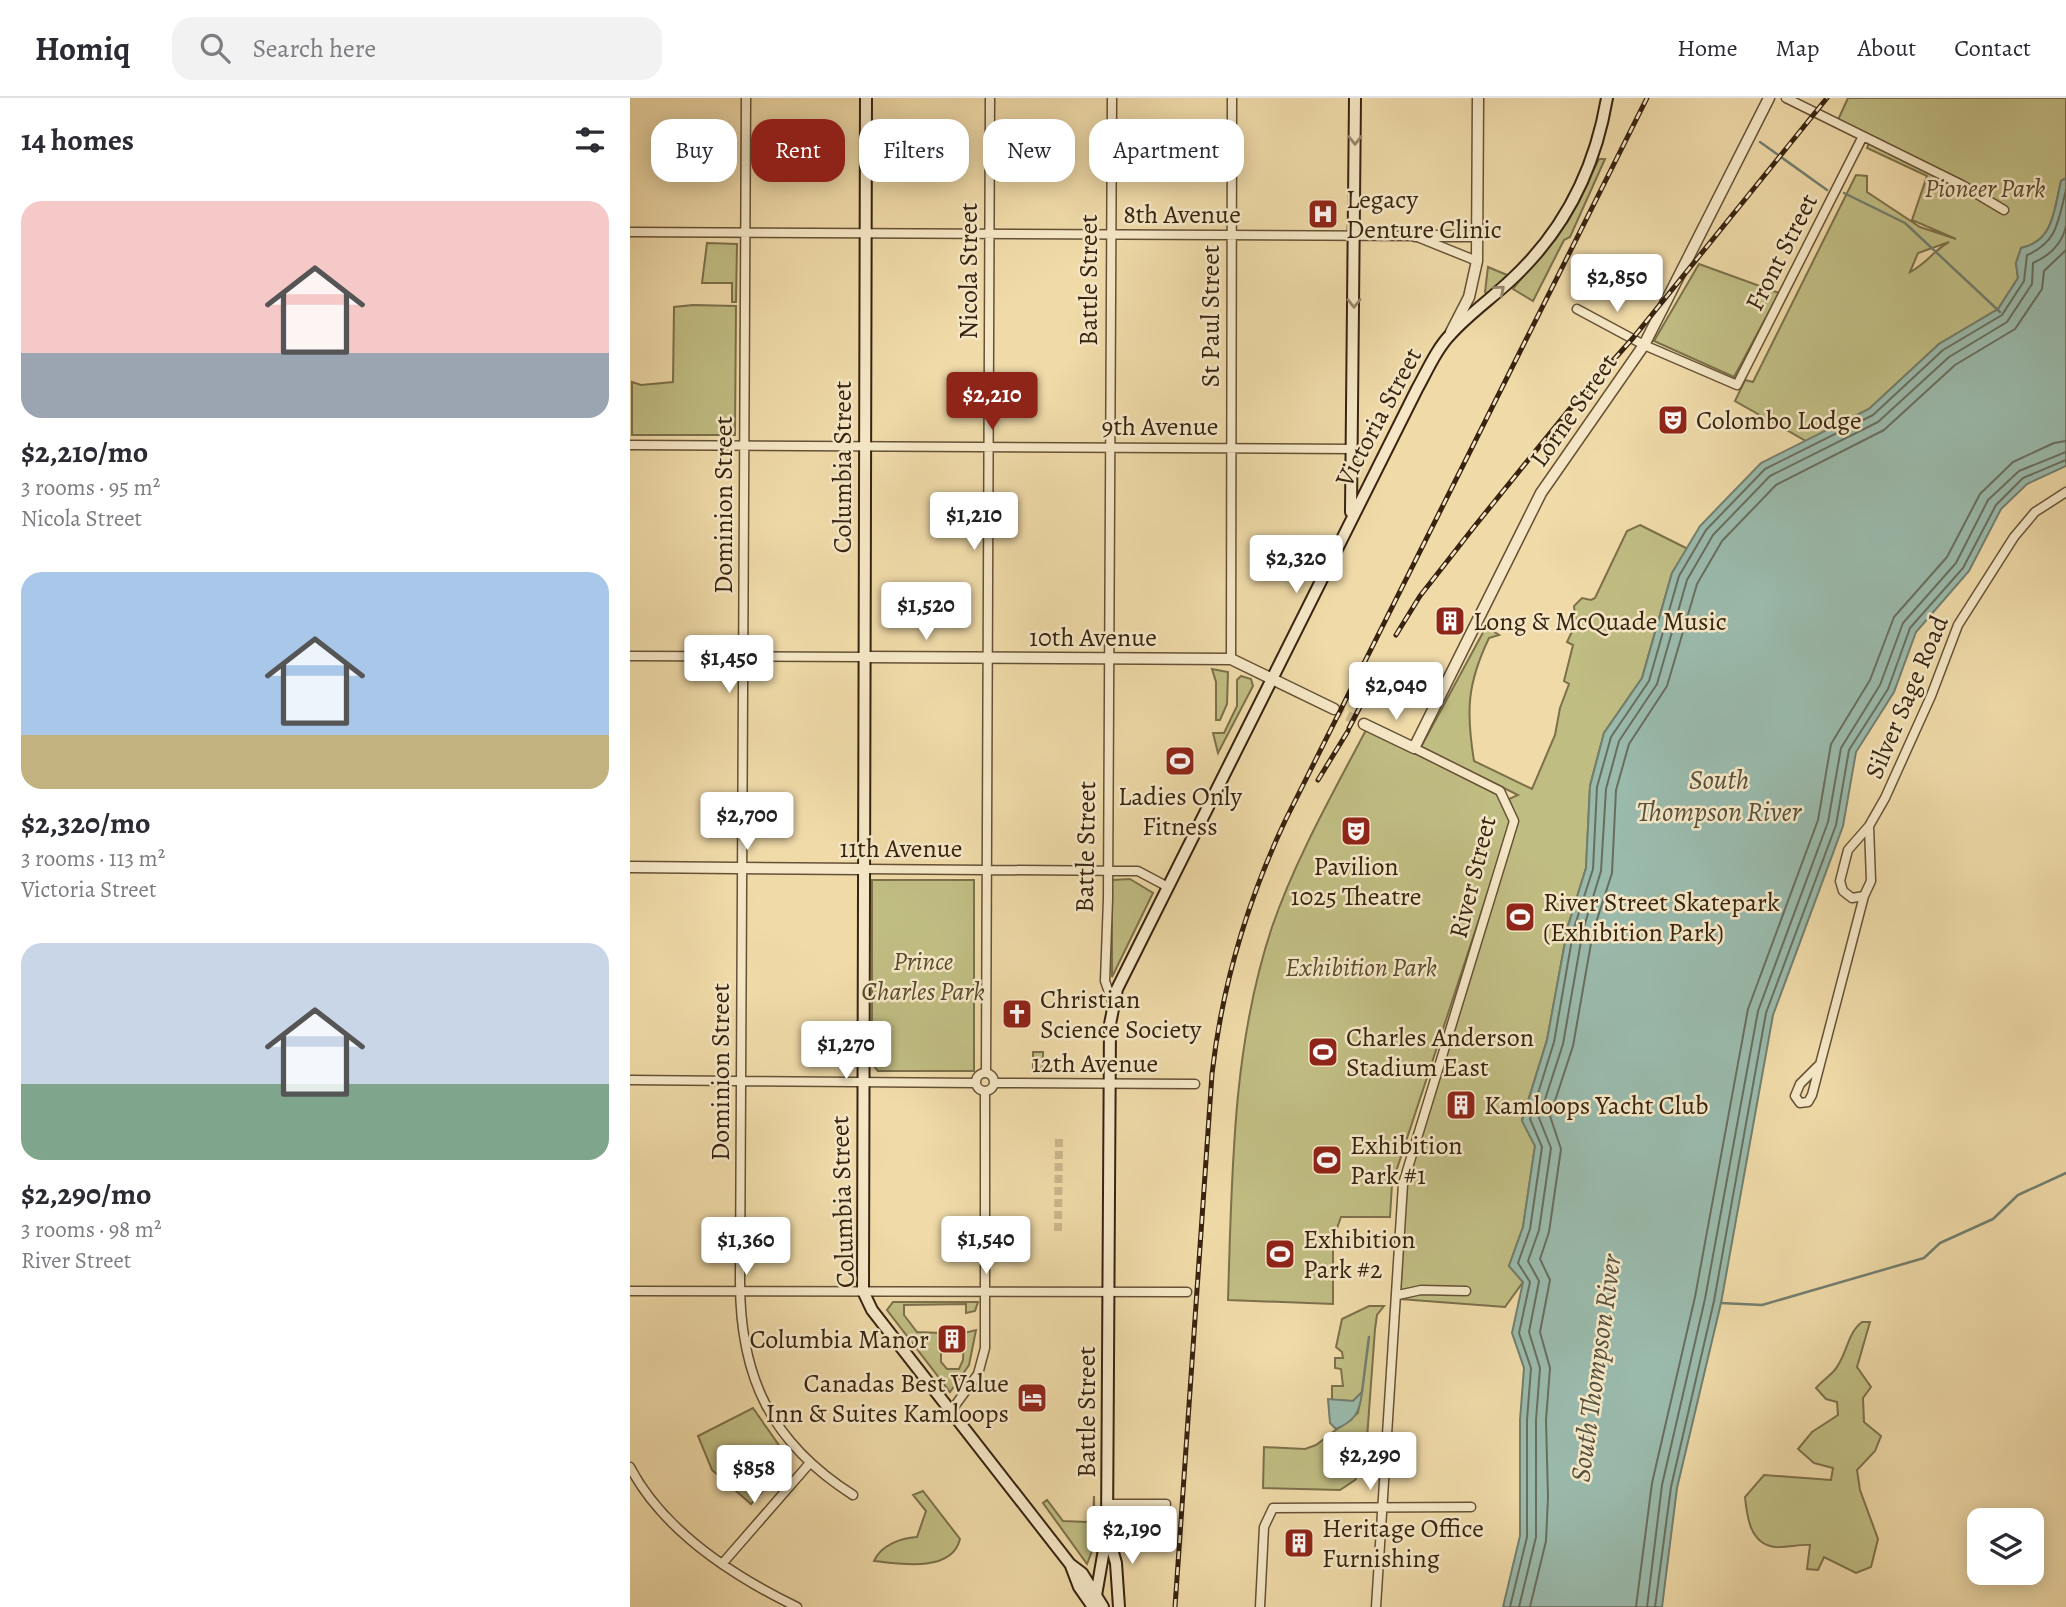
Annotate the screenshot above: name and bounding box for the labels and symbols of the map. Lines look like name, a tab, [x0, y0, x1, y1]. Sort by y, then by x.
one-way arrow	[1347, 135, 1363, 146]
park label: Pioneer Park	[1925, 171, 2045, 206]
place label: Legacy Denture Clinic	[1346, 182, 1502, 247]
street label: Front Street	[1737, 187, 1826, 317]
street label: 8th Avenue	[1123, 197, 1241, 232]
hospital icon: Legacy Denture Clinic	[1306, 197, 1340, 231]
street label: Nicola Street	[951, 202, 986, 339]
street label: Battle Street	[1071, 214, 1106, 346]
street label: St Paul Street	[1193, 244, 1228, 387]
pin: $2,850	[1560, 254, 1674, 314]
one-way arrow	[1492, 286, 1505, 298]
one-way arrow	[1346, 298, 1362, 309]
street label: Victoria Street	[1327, 341, 1430, 494]
street label: Lorne Street	[1521, 346, 1626, 474]
pin: $2,210	[935, 372, 1049, 432]
street label: Columbia Street	[825, 380, 860, 553]
theatre icon: Colombo Lodge	[1656, 403, 1690, 437]
place label: Colombo Lodge	[1696, 403, 1862, 438]
street label: 9th Avenue	[1102, 409, 1218, 444]
street label: Dominion Street	[706, 416, 741, 594]
pin: $1,210	[917, 492, 1031, 552]
pin: $2,320	[1239, 536, 1353, 595]
pin: $1,520	[869, 582, 983, 642]
building icon: Long & McQuade Music	[1433, 604, 1467, 638]
place label: Long & McQuade Music	[1473, 604, 1727, 639]
street label: Silver Sage Road	[1856, 610, 1957, 784]
street label: 10th Avenue	[1029, 620, 1157, 655]
pin: $1,450	[672, 636, 786, 695]
pin: $2,040	[1339, 662, 1453, 722]
sports icon: Ladies Only Fitness	[1163, 744, 1197, 778]
water label: South Thompson River	[1637, 761, 1802, 831]
place label: Ladies Only Fitness	[1118, 779, 1242, 844]
street label: Battle Street	[1067, 780, 1104, 913]
pin: $2,700	[690, 792, 804, 852]
street label: River Street	[1440, 812, 1505, 942]
theatre icon: Pavilion 1025 Theatre	[1339, 814, 1373, 848]
street label: 11th Avenue	[840, 831, 962, 866]
place label: Pavilion 1025 Theatre	[1291, 849, 1421, 914]
place label: River Street Skatepark (Exhibition Park)	[1543, 885, 1780, 950]
sports icon: River Street Skatepark (Exhibition Park)	[1503, 900, 1537, 934]
park label: Prince Charles Park	[861, 944, 985, 1009]
park label: Exhibition Park	[1285, 950, 1437, 985]
place label: Christian Science Society	[1040, 982, 1202, 1047]
street label: Dominion Street	[703, 983, 738, 1161]
church icon: Christian Science Society	[1000, 997, 1034, 1031]
place label: Charles Anderson Stadium East	[1346, 1020, 1534, 1085]
pin: $1,270	[789, 1021, 903, 1081]
sports icon: Charles Anderson Stadium East	[1306, 1035, 1340, 1069]
street label: 12th Avenue	[1032, 1046, 1158, 1081]
building icon: Kamloops Yacht Club	[1444, 1088, 1478, 1122]
place label: Kamloops Yacht Club	[1484, 1088, 1708, 1123]
street label: Columbia Street	[822, 1115, 863, 1289]
place label: Exhibition Park #1	[1350, 1128, 1463, 1193]
sports icon: Exhibition Park #1	[1310, 1143, 1344, 1177]
pin: $1,540	[929, 1216, 1043, 1276]
pin: $1,360	[689, 1218, 803, 1277]
place label: Exhibition Park #2	[1303, 1222, 1416, 1287]
sports icon: Exhibition Park #2	[1263, 1237, 1297, 1271]
water label: South Thompson River	[1561, 1251, 1631, 1484]
place label: Columbia Manor	[749, 1322, 929, 1357]
building icon: Columbia Manor	[935, 1322, 969, 1356]
street label: Battle Street	[1069, 1346, 1104, 1478]
place label: Canadas Best Value Inn & Suites Kamloops	[766, 1366, 1009, 1431]
hotel icon: Canadas Best Value Inn & Suites Kamloops	[1015, 1381, 1049, 1415]
pin: $2,290	[1313, 1432, 1427, 1492]
pin: $858	[713, 1446, 795, 1505]
pin: $2,190	[1075, 1506, 1189, 1566]
place label: Heritage Office Furnishing	[1322, 1511, 1484, 1576]
building icon: Heritage Office Furnishing	[1282, 1526, 1316, 1560]

